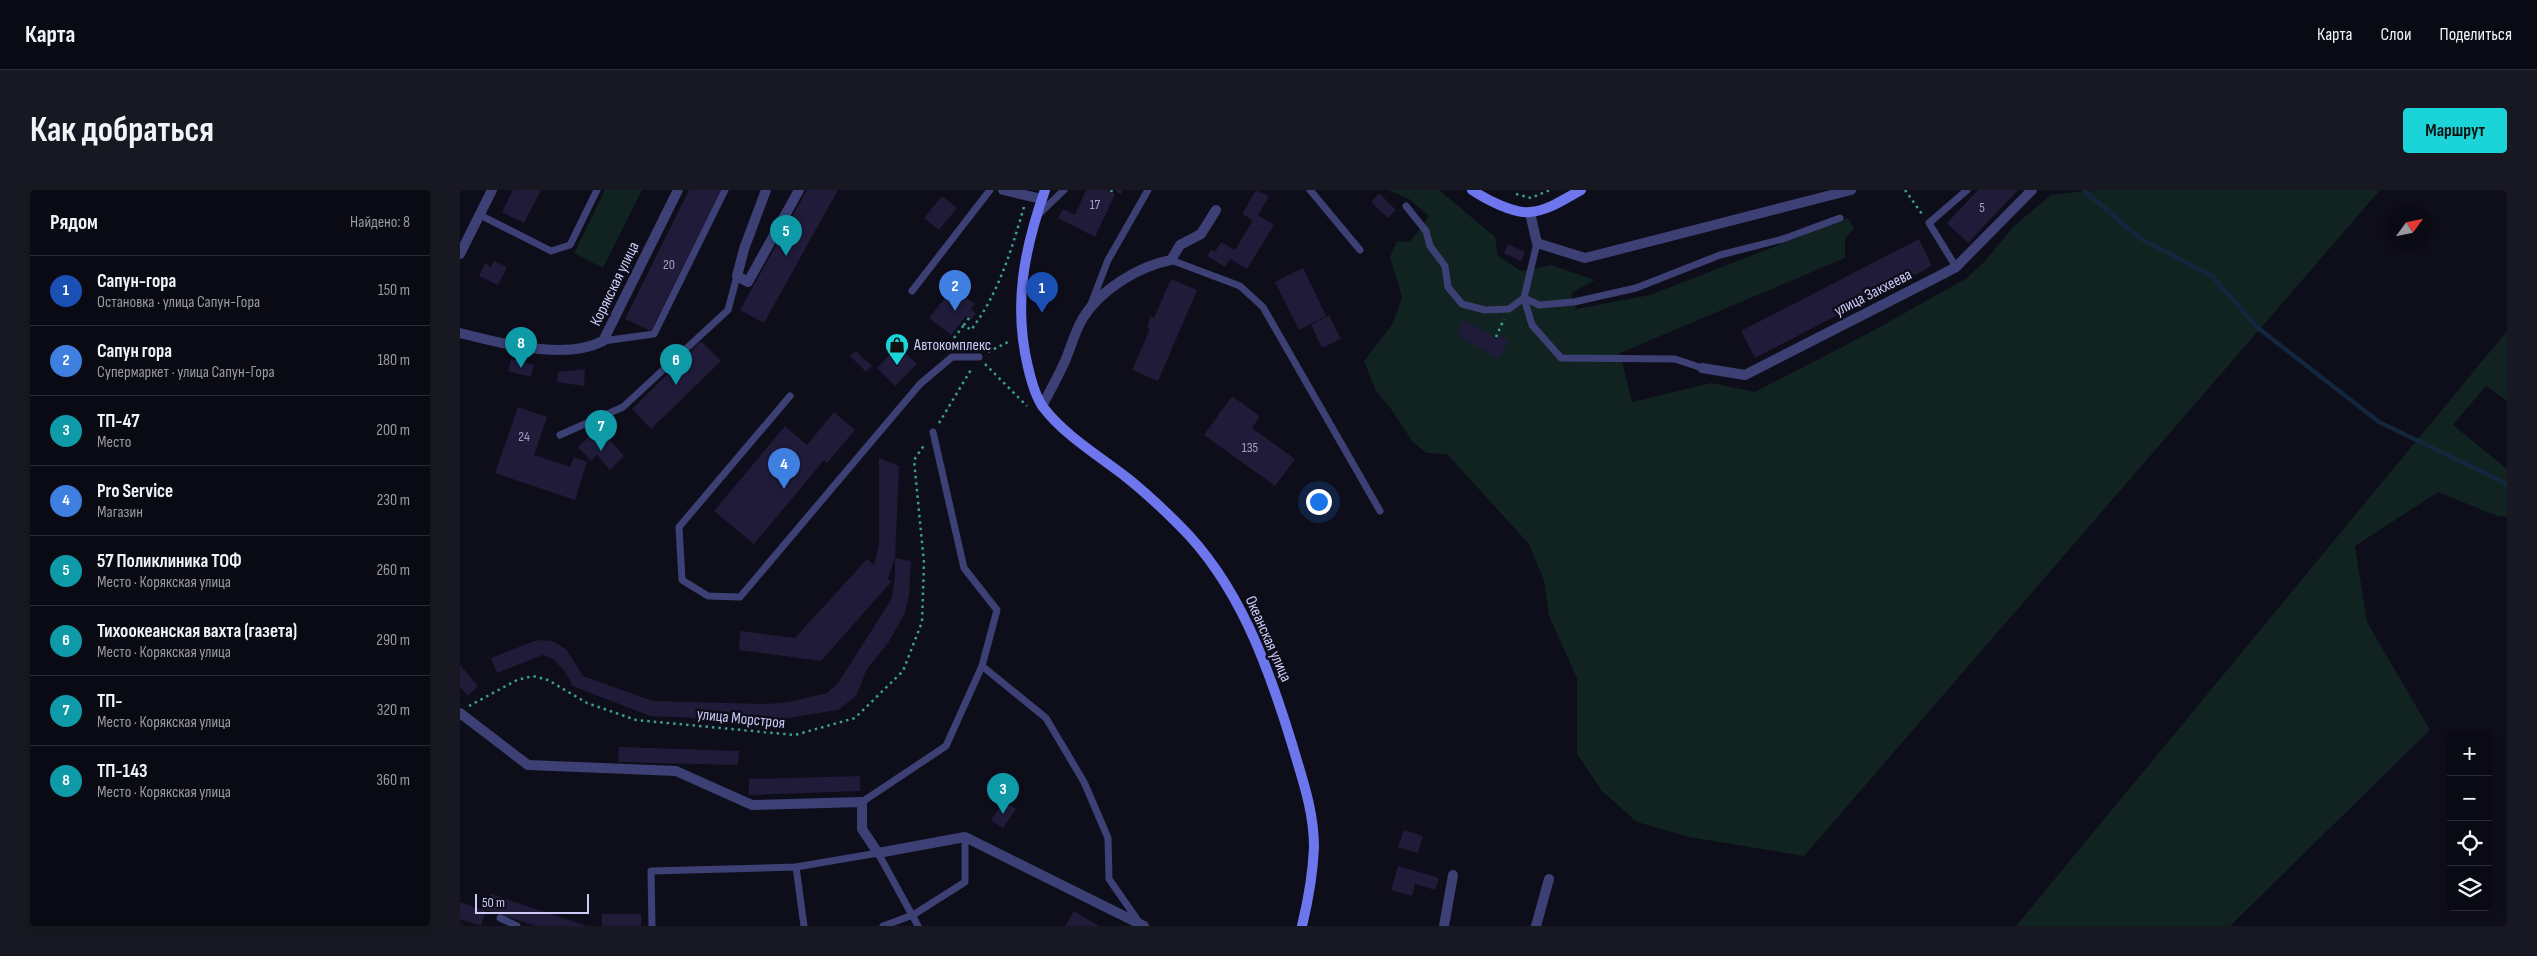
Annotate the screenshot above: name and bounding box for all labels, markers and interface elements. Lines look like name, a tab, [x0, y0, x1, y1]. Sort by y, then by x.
text: Карта	[25, 20, 75, 49]
text: Карта	[2317, 24, 2353, 45]
text: Слои	[2381, 24, 2412, 45]
text: Поделиться	[2440, 24, 2512, 45]
button: Маршрут	[2403, 108, 2507, 153]
text: Как добраться	[30, 109, 214, 152]
house number: 17	[1090, 196, 1101, 213]
house number: 5	[1979, 199, 1985, 216]
north arrow	[2387, 205, 2432, 250]
text: Рядом	[50, 210, 98, 235]
text: Найдено: 8	[350, 213, 410, 232]
pin: 5	[770, 215, 802, 256]
street label: Корякская улица	[586, 239, 644, 329]
house number: 20	[663, 256, 675, 273]
street label: улица Закхеева	[1831, 265, 1915, 321]
text: Сапун-гора	[97, 270, 176, 293]
pin: 2	[939, 270, 971, 311]
pin: 1	[1026, 272, 1058, 313]
text: 1	[63, 281, 69, 300]
text: 150 m	[378, 281, 410, 300]
text: Остановка · улица Сапун-Гора	[97, 293, 260, 312]
pin: 8	[505, 327, 537, 368]
shop icon: Автокомплекс	[884, 332, 910, 366]
place label: Автокомплекс	[913, 336, 991, 355]
text: Сапун гора	[97, 340, 172, 363]
pin: 6	[660, 344, 692, 385]
text: 2	[62, 351, 70, 370]
text: 180 m	[377, 351, 410, 370]
text: Супермаркет · улица Сапун-Гора	[97, 363, 275, 382]
text: ТП-47	[97, 410, 140, 433]
pin: 7	[585, 410, 617, 451]
text: 3	[62, 421, 70, 440]
text: 200 m	[376, 421, 410, 440]
house number: 24	[518, 428, 530, 445]
text: Место	[97, 433, 131, 452]
house number: 135	[1242, 439, 1259, 456]
pin: 4	[768, 448, 800, 489]
text: Pro Service	[97, 480, 173, 503]
your location	[1306, 489, 1332, 515]
text: 4	[62, 491, 70, 510]
text: 230 m	[377, 491, 410, 510]
text: Магазин	[97, 503, 143, 522]
text: 57 Поликлиника ТОФ	[97, 550, 242, 573]
text: 5	[62, 561, 70, 580]
text: 260 m	[376, 561, 410, 580]
text: Место · Корякская улица	[97, 573, 231, 592]
street label: Океанская улица	[1241, 593, 1295, 685]
text: Тихоокеанская вахта (газета)	[97, 620, 297, 643]
text: 6	[62, 631, 70, 650]
text: 290 m	[376, 631, 410, 650]
text: Место · Корякская улица	[97, 643, 231, 662]
text: ТП-	[97, 690, 123, 713]
text: 7	[63, 701, 69, 720]
text: 320 m	[377, 701, 410, 720]
street label: улица Морстроя	[696, 705, 786, 733]
text: Место · Корякская улица	[97, 713, 231, 732]
map controls	[2447, 731, 2492, 911]
button: +	[2447, 731, 2492, 776]
text: ТП-143	[97, 760, 148, 783]
text: 8	[62, 771, 70, 790]
text: 360 m	[376, 771, 410, 790]
pin: 3	[987, 773, 1019, 814]
button: −	[2447, 776, 2492, 821]
text: Место · Корякская улица	[97, 783, 231, 802]
button: locate	[2447, 821, 2492, 866]
button: layers	[2447, 866, 2492, 911]
scale bar	[475, 891, 589, 914]
text: 50 m	[482, 894, 505, 911]

